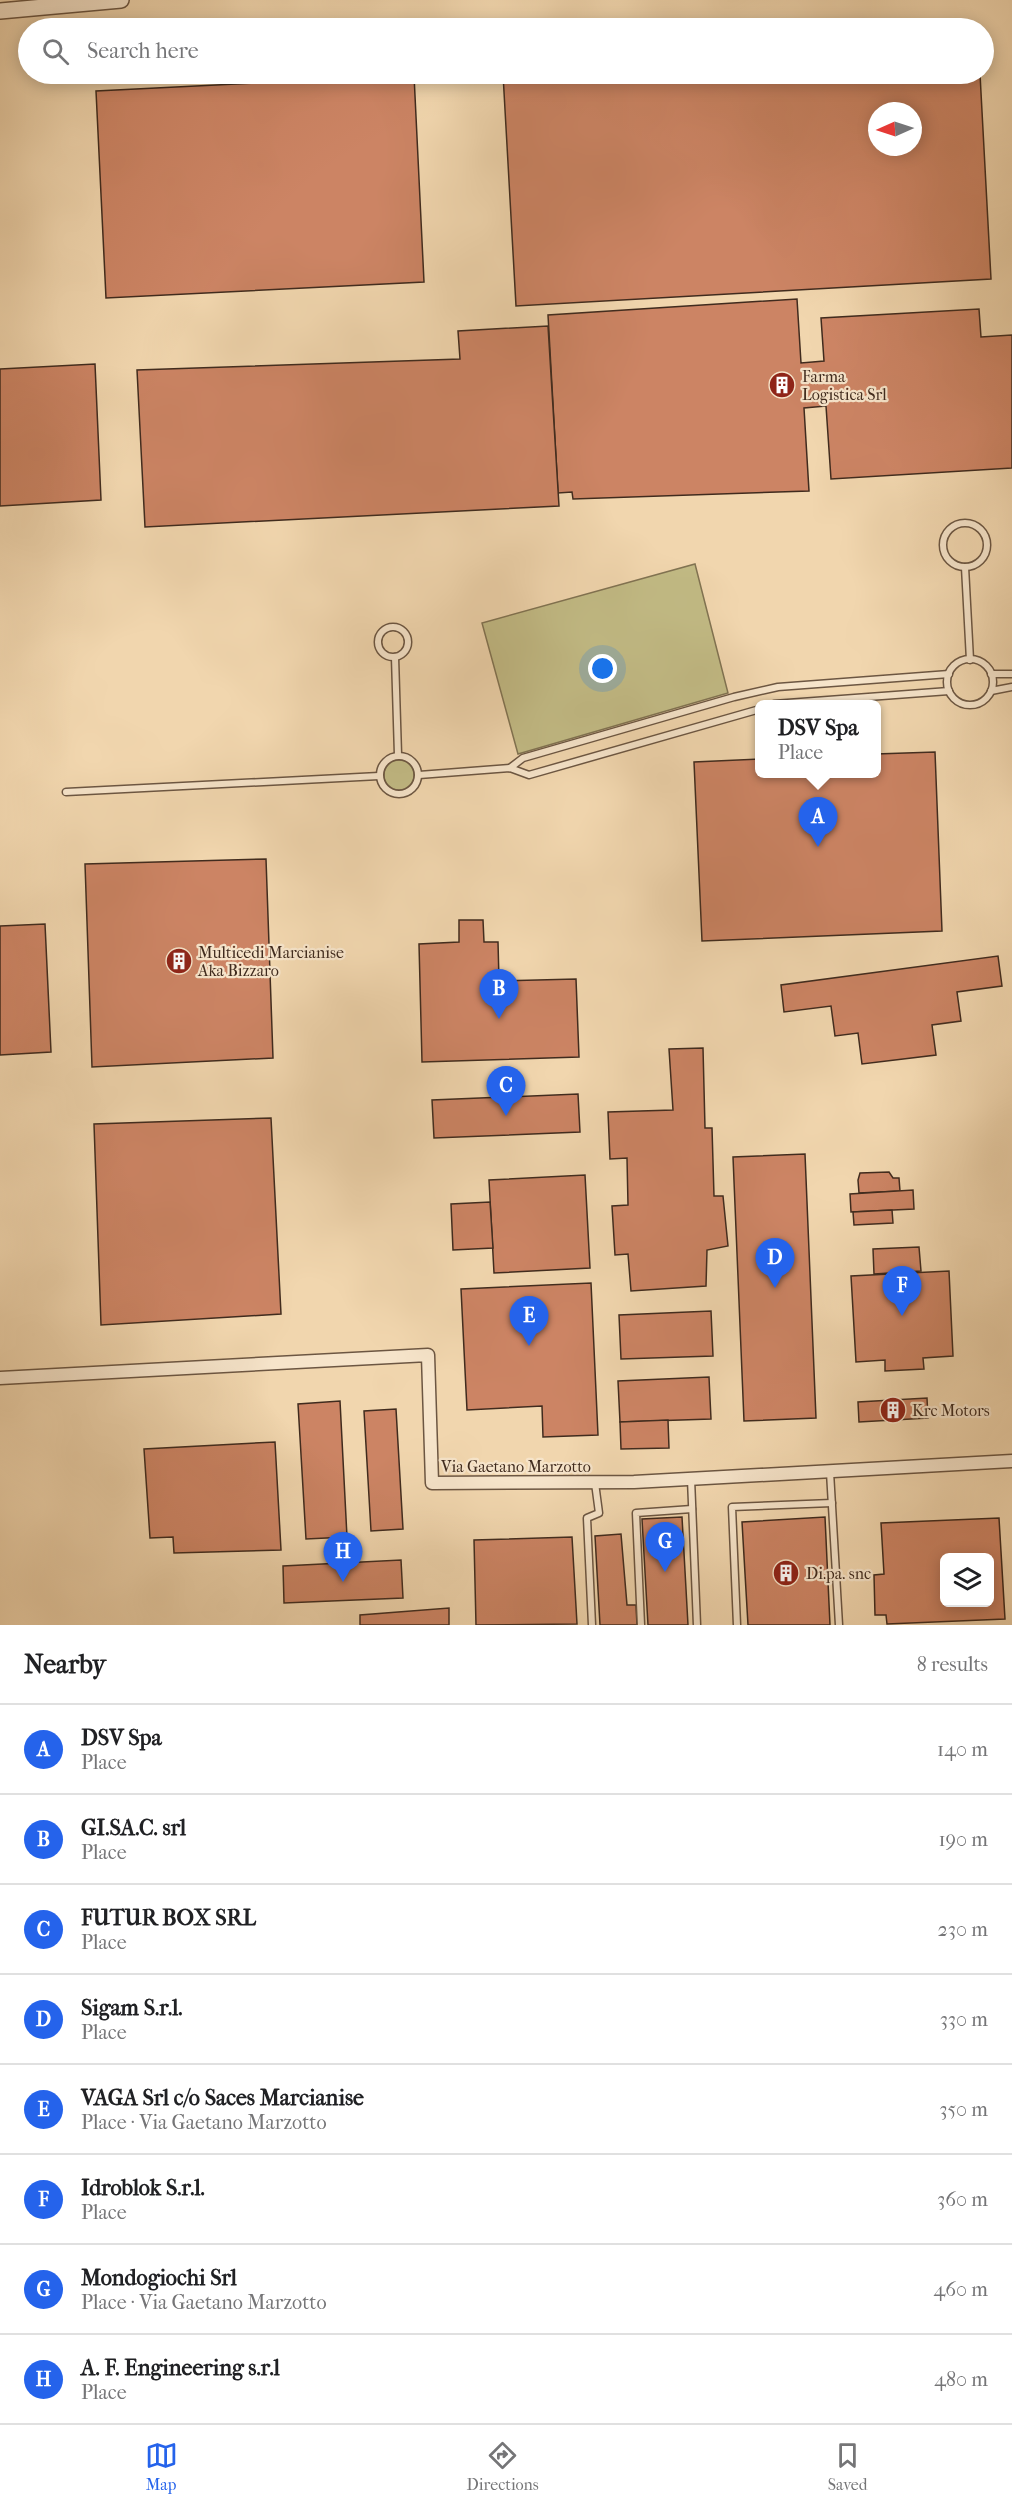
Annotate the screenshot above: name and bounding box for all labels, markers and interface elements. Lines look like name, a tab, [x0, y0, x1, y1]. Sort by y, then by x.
search box	[18, 18, 994, 84]
icon: search	[39, 35, 72, 68]
text: Search here	[87, 38, 199, 64]
north arrow	[868, 102, 922, 156]
place label: Farma Logistica Srl	[802, 367, 887, 404]
building icon: Farma Logistica Srl	[767, 370, 797, 400]
your location	[588, 654, 617, 683]
popup	[755, 700, 881, 778]
text: DSV Spa	[778, 715, 858, 741]
text: Place	[778, 741, 823, 764]
pin: A	[798, 798, 838, 847]
place label: Multicedi Marcianise Aka Bizzaro	[197, 943, 344, 980]
building icon: Multicedi Marcianise Aka Bizzaro	[164, 946, 194, 976]
pin: B	[480, 970, 518, 1019]
pin: C	[486, 1066, 526, 1116]
pin: D	[756, 1238, 794, 1288]
pin: F	[882, 1266, 922, 1316]
pin: E	[510, 1296, 548, 1346]
building icon: Krc Motors	[878, 1395, 908, 1425]
place label: Krc Motors	[912, 1401, 990, 1420]
street label: Via Gaetano Marzotto	[440, 1457, 591, 1476]
pin: G	[646, 1522, 684, 1572]
pin: H	[324, 1532, 362, 1582]
map controls	[940, 1553, 994, 1607]
button: layers	[940, 1553, 994, 1607]
building icon: Di.pa. snc	[771, 1558, 801, 1588]
place label: Di.pa. snc	[806, 1564, 871, 1583]
text: Nearby	[24, 1649, 106, 1680]
text: 8 results	[917, 1653, 988, 1676]
text: DSV Spa	[81, 1725, 162, 1751]
text: A	[37, 1738, 50, 1761]
text: 140 m	[937, 1738, 988, 1761]
text: Place	[81, 1751, 127, 1774]
text: GI.SA.C. srl	[81, 1815, 186, 1841]
text: B	[37, 1828, 50, 1851]
text: 190 m	[938, 1828, 988, 1851]
text: Place	[81, 1841, 127, 1864]
text: FUTUR BOX SRL	[81, 1905, 256, 1931]
text: C	[37, 1918, 50, 1941]
text: 230 m	[938, 1918, 988, 1941]
text: Place	[81, 1931, 127, 1954]
text: Sigam S.r.l.	[81, 1995, 183, 2021]
text: D	[36, 2008, 51, 2031]
text: 330 m	[940, 2008, 988, 2031]
text: Place	[81, 2021, 127, 2044]
text: VAGA Srl c/o Saces Marcianise	[81, 2085, 364, 2111]
text: E	[37, 2098, 50, 2121]
text: 350 m	[939, 2098, 988, 2121]
text: Place · Via Gaetano Marzotto	[81, 2111, 327, 2134]
text: Idroblok S.r.l.	[81, 2175, 205, 2201]
text: F	[38, 2188, 49, 2211]
text: 360 m	[937, 2188, 988, 2211]
text: Place	[81, 2201, 127, 2224]
text: Mondogiochi Srl	[81, 2265, 237, 2291]
text: G	[36, 2278, 51, 2301]
text: 460 m	[933, 2278, 988, 2301]
text: Place · Via Gaetano Marzotto	[81, 2291, 327, 2314]
text: A. F. Engineering s.r.l	[81, 2355, 280, 2381]
text: H	[36, 2368, 51, 2391]
text: 480 m	[934, 2368, 988, 2391]
text: Place	[81, 2381, 127, 2404]
tab: Map	[145, 2439, 178, 2494]
tab: Directions	[467, 2439, 539, 2494]
tab: Saved	[828, 2439, 867, 2494]

